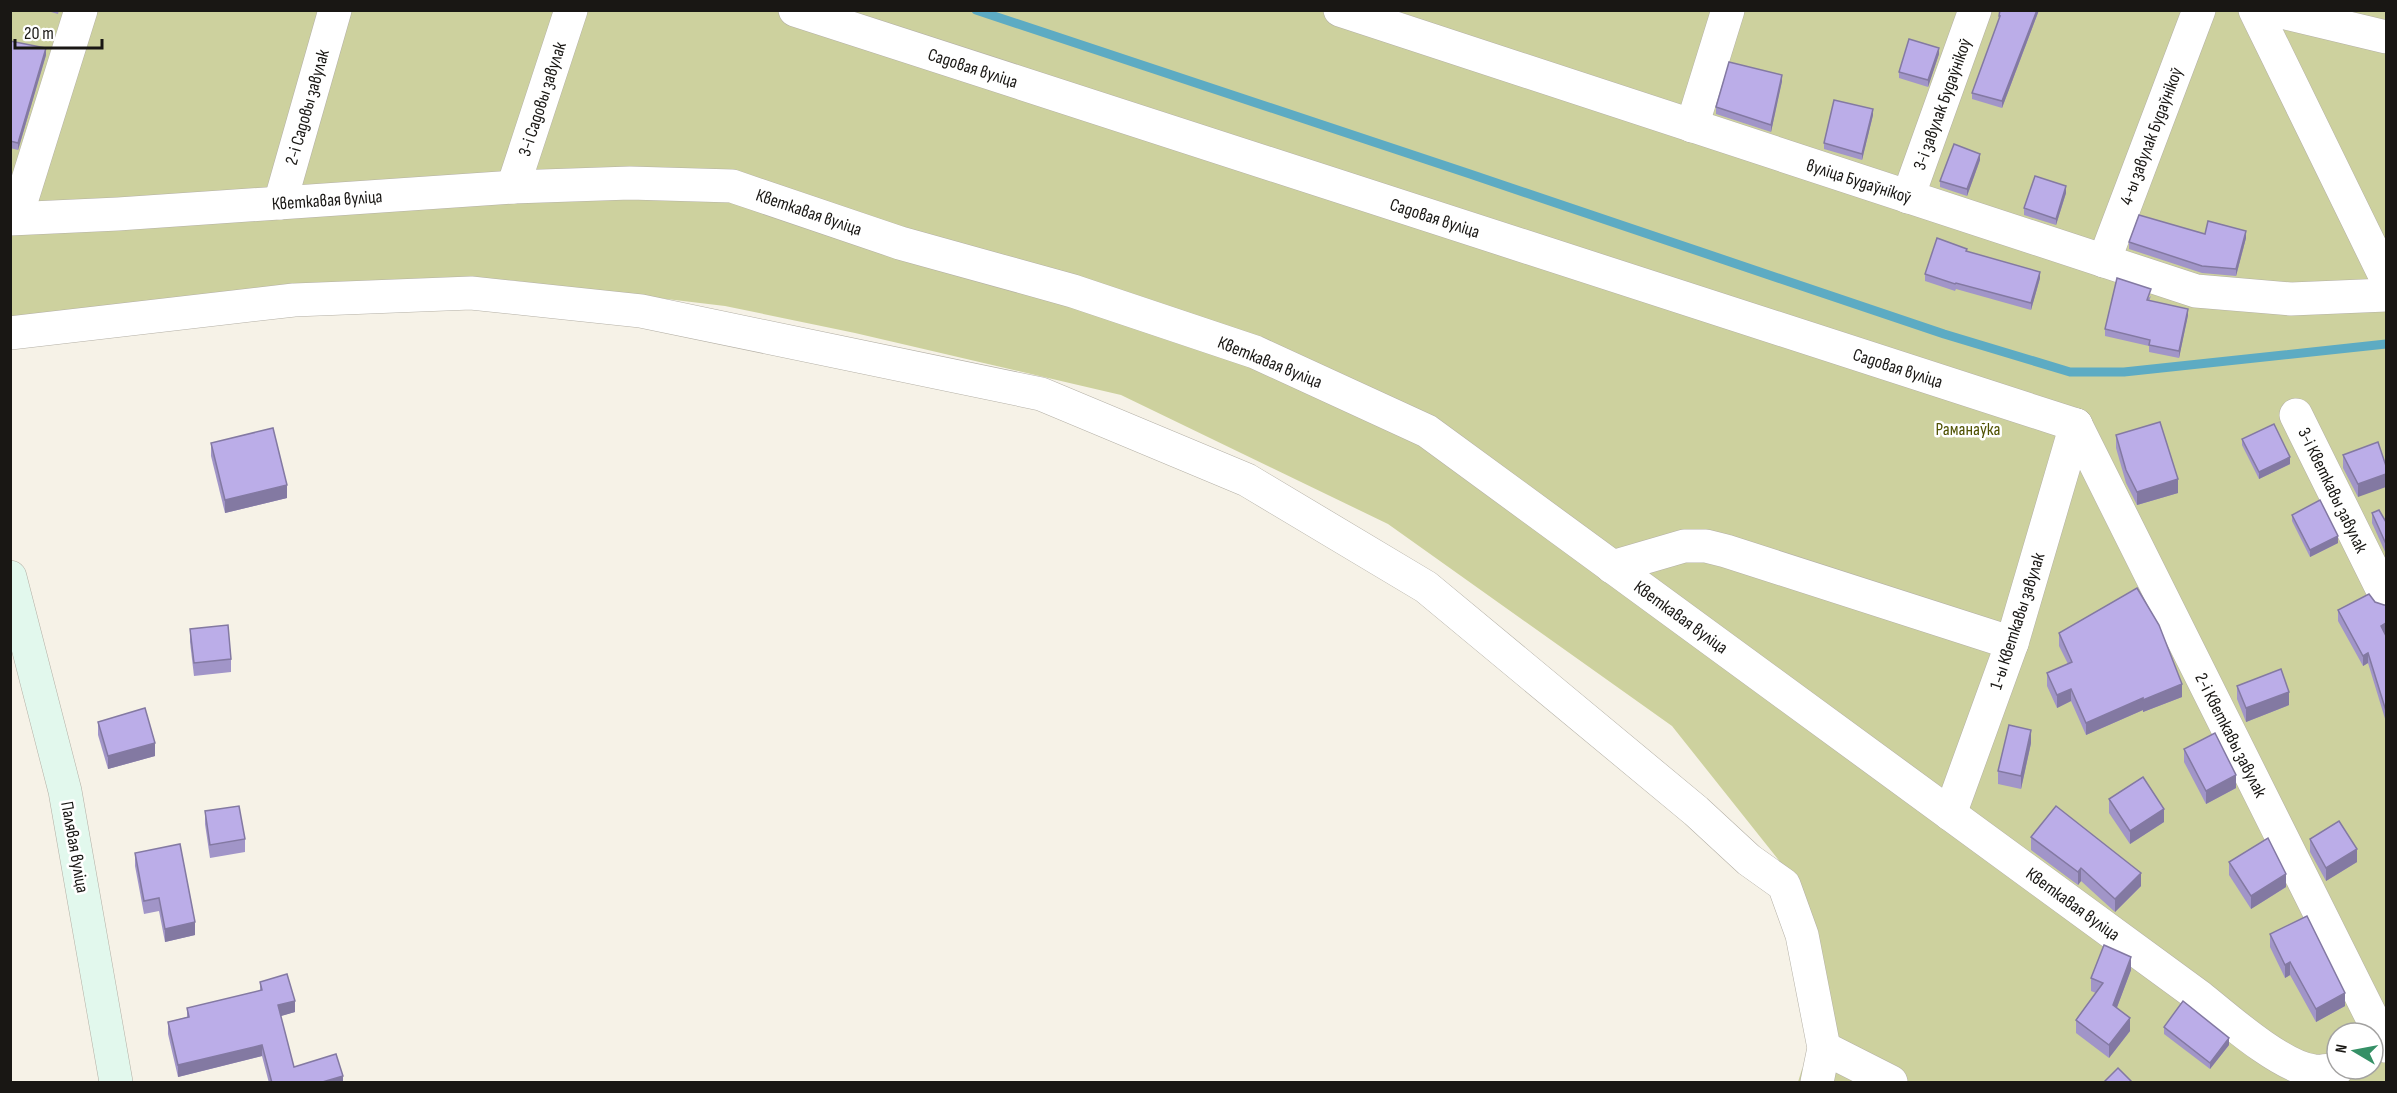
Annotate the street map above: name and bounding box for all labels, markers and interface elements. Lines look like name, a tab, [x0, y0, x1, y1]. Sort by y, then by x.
scale bar	[15, 12, 102, 50]
text: 20 m	[24, 23, 54, 44]
street label: 3-і завулак Будаўнікоў	[1909, 35, 1976, 173]
street label: 3-і Садовы завулак	[514, 39, 571, 159]
street label: Садовая вуліца	[925, 44, 1020, 93]
street label: 2-і Садовы завулак	[281, 47, 334, 167]
street label: 4-ы завулак Будаўнікоў	[2116, 64, 2187, 208]
street label: вуліца Будаўнікоў	[1804, 155, 1914, 208]
street label: Кветкавая вуліца	[753, 185, 865, 240]
street label: Кветкавая вуліца	[271, 186, 383, 215]
street label: Садовая вуліца	[1387, 194, 1482, 243]
street label: Кветкавая вуліца	[1215, 332, 1325, 393]
street label: Садовая вуліца	[1850, 344, 1945, 393]
park label: Раманаўка	[1935, 419, 2001, 440]
street label: 3-і Кветкавы завулак	[2293, 424, 2372, 556]
street label: 1-ы Кветкавы завулак	[1985, 550, 2050, 692]
street label: Кветкавая вуліца	[1630, 576, 1732, 658]
street label: 2-і Кветкавы завулак	[2190, 670, 2271, 801]
street label: Палявая вуліца	[56, 800, 93, 894]
street label: Кветкавая вуліца	[2022, 863, 2124, 945]
north arrow	[2325, 1021, 2385, 1081]
text: N	[2332, 1043, 2352, 1055]

